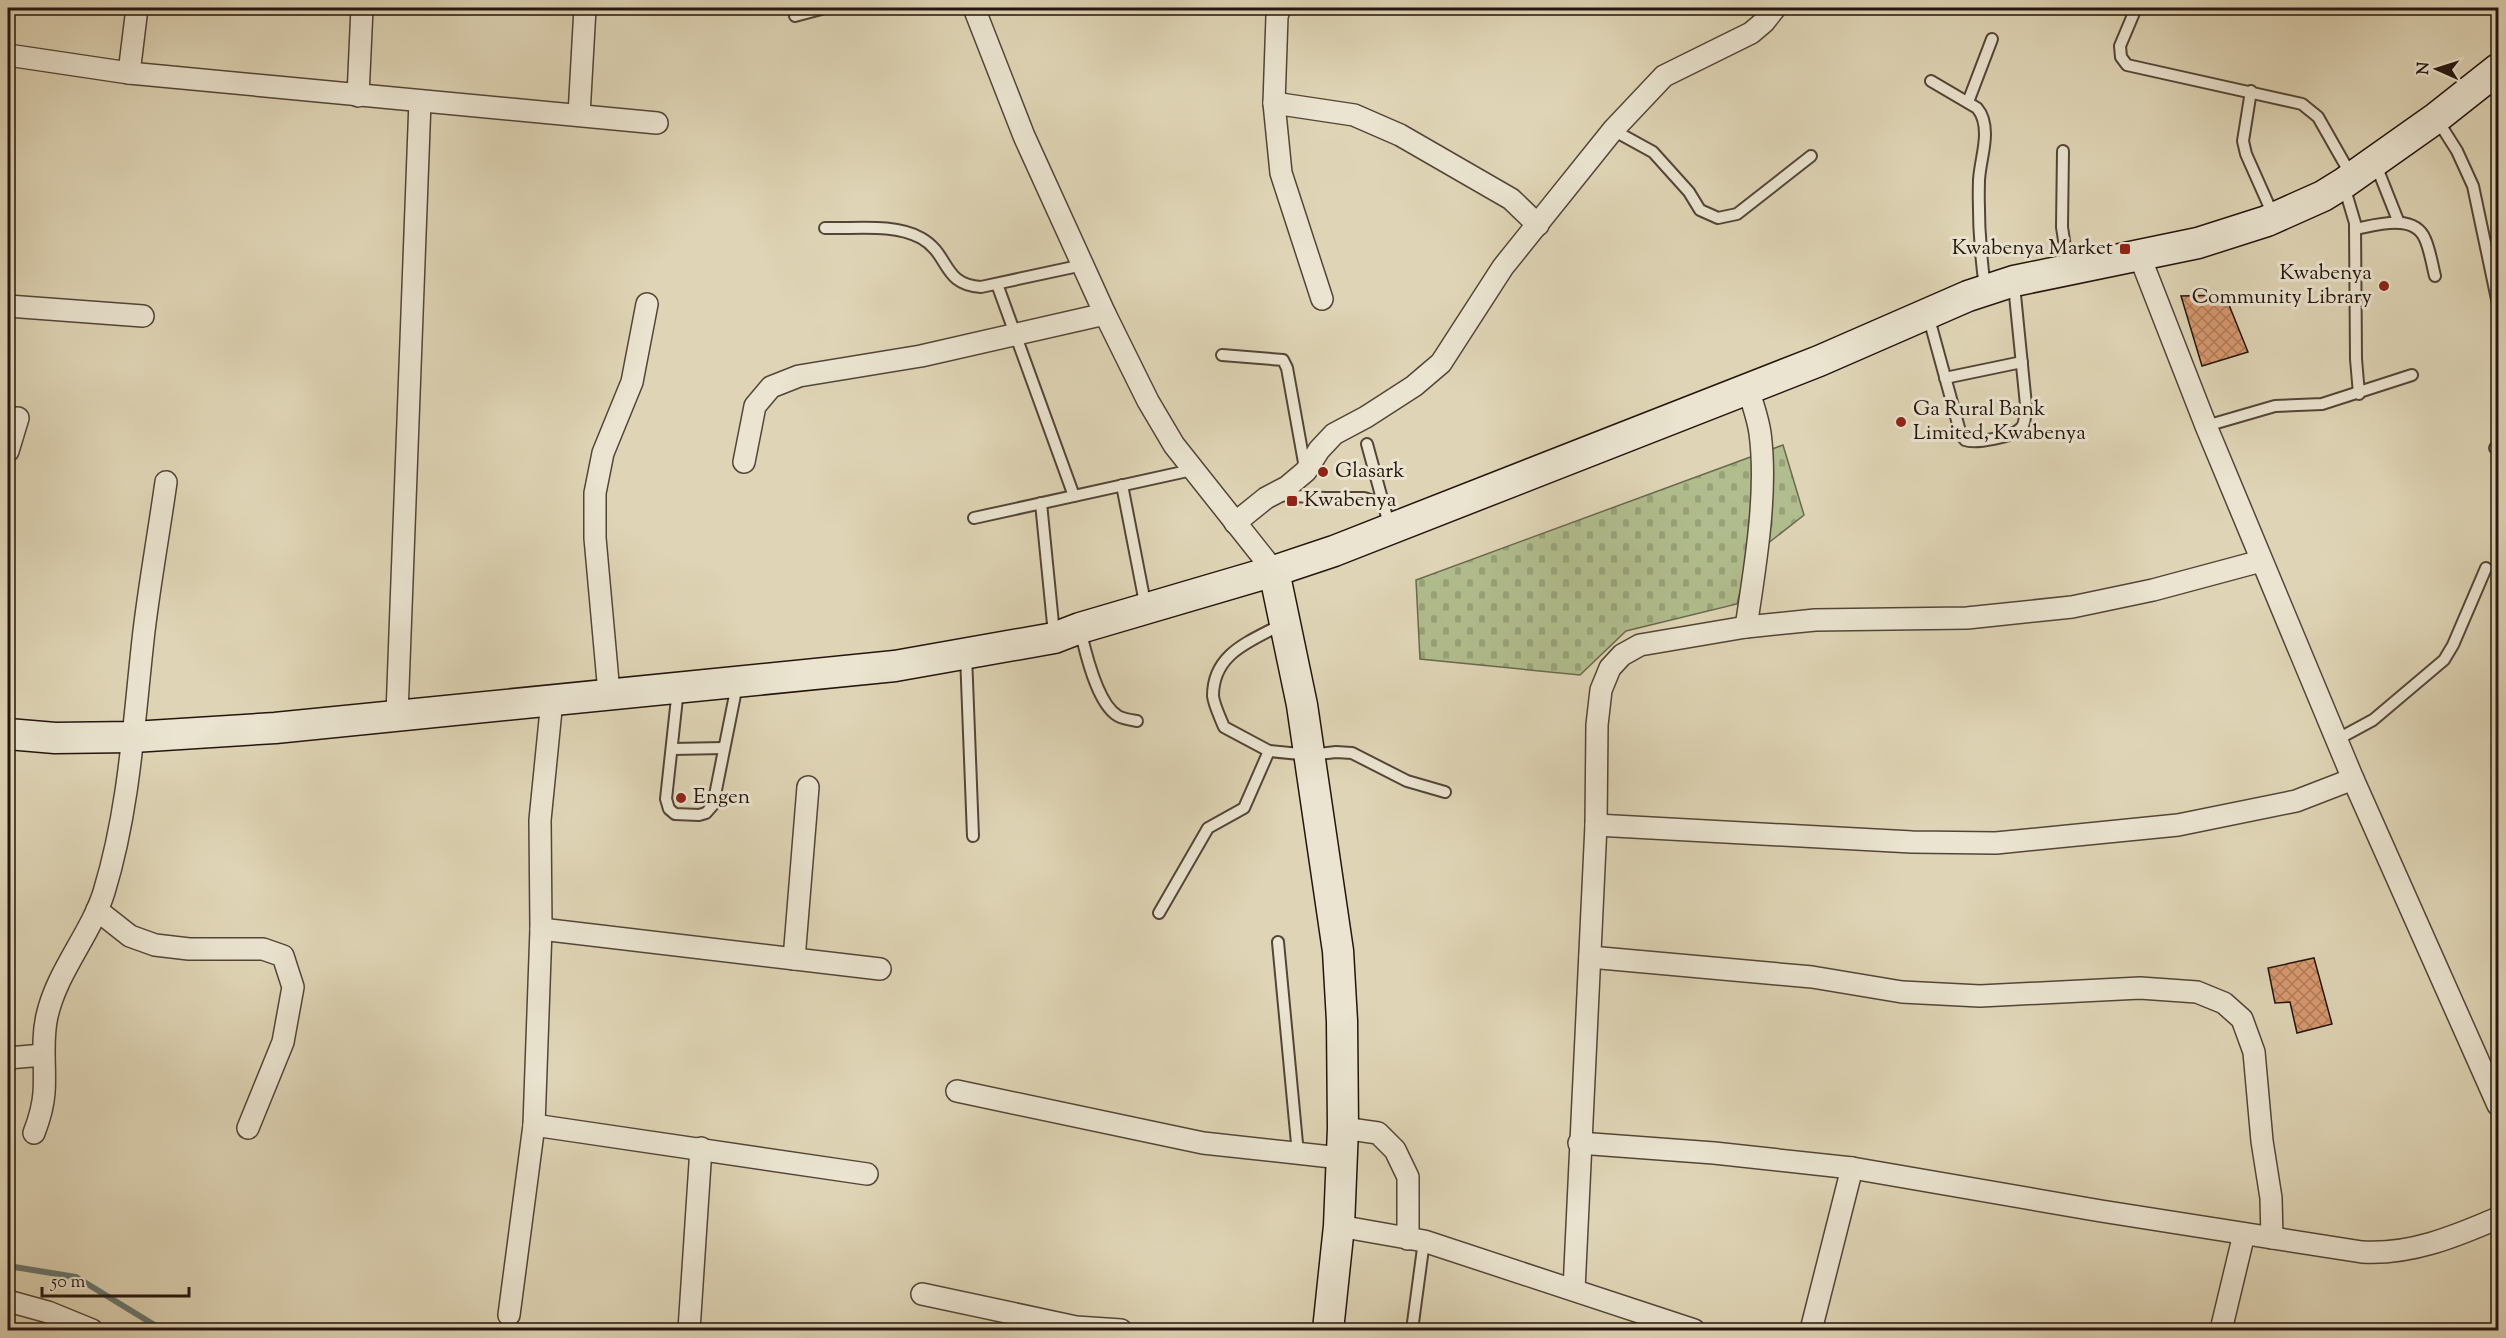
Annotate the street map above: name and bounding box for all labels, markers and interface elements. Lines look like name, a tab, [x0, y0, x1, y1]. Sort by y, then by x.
north arrow	[2407, 39, 2467, 99]
text: N	[2413, 61, 2436, 75]
place label: Kwabenya Market	[1952, 234, 2113, 264]
marker: Kwabenya Market	[2118, 242, 2132, 256]
place label: Kwabenya Community Library	[2192, 259, 2373, 313]
marker: Kwabenya Community Library	[2377, 279, 2391, 293]
place label: Ga Rural Bank Limited, Kwabenya	[1913, 395, 2086, 449]
marker: Ga Rural Bank Limited, Kwabenya	[1894, 415, 1908, 429]
place label: Glasark	[1335, 457, 1405, 487]
marker: Glasark	[1316, 465, 1330, 479]
place label: Kwabenya	[1304, 486, 1397, 516]
marker: Kwabenya	[1285, 494, 1299, 508]
place label: Engen	[693, 783, 750, 813]
marker: Engen	[674, 791, 688, 805]
scale bar	[42, 1260, 189, 1298]
text: 50 m	[50, 1270, 86, 1296]

